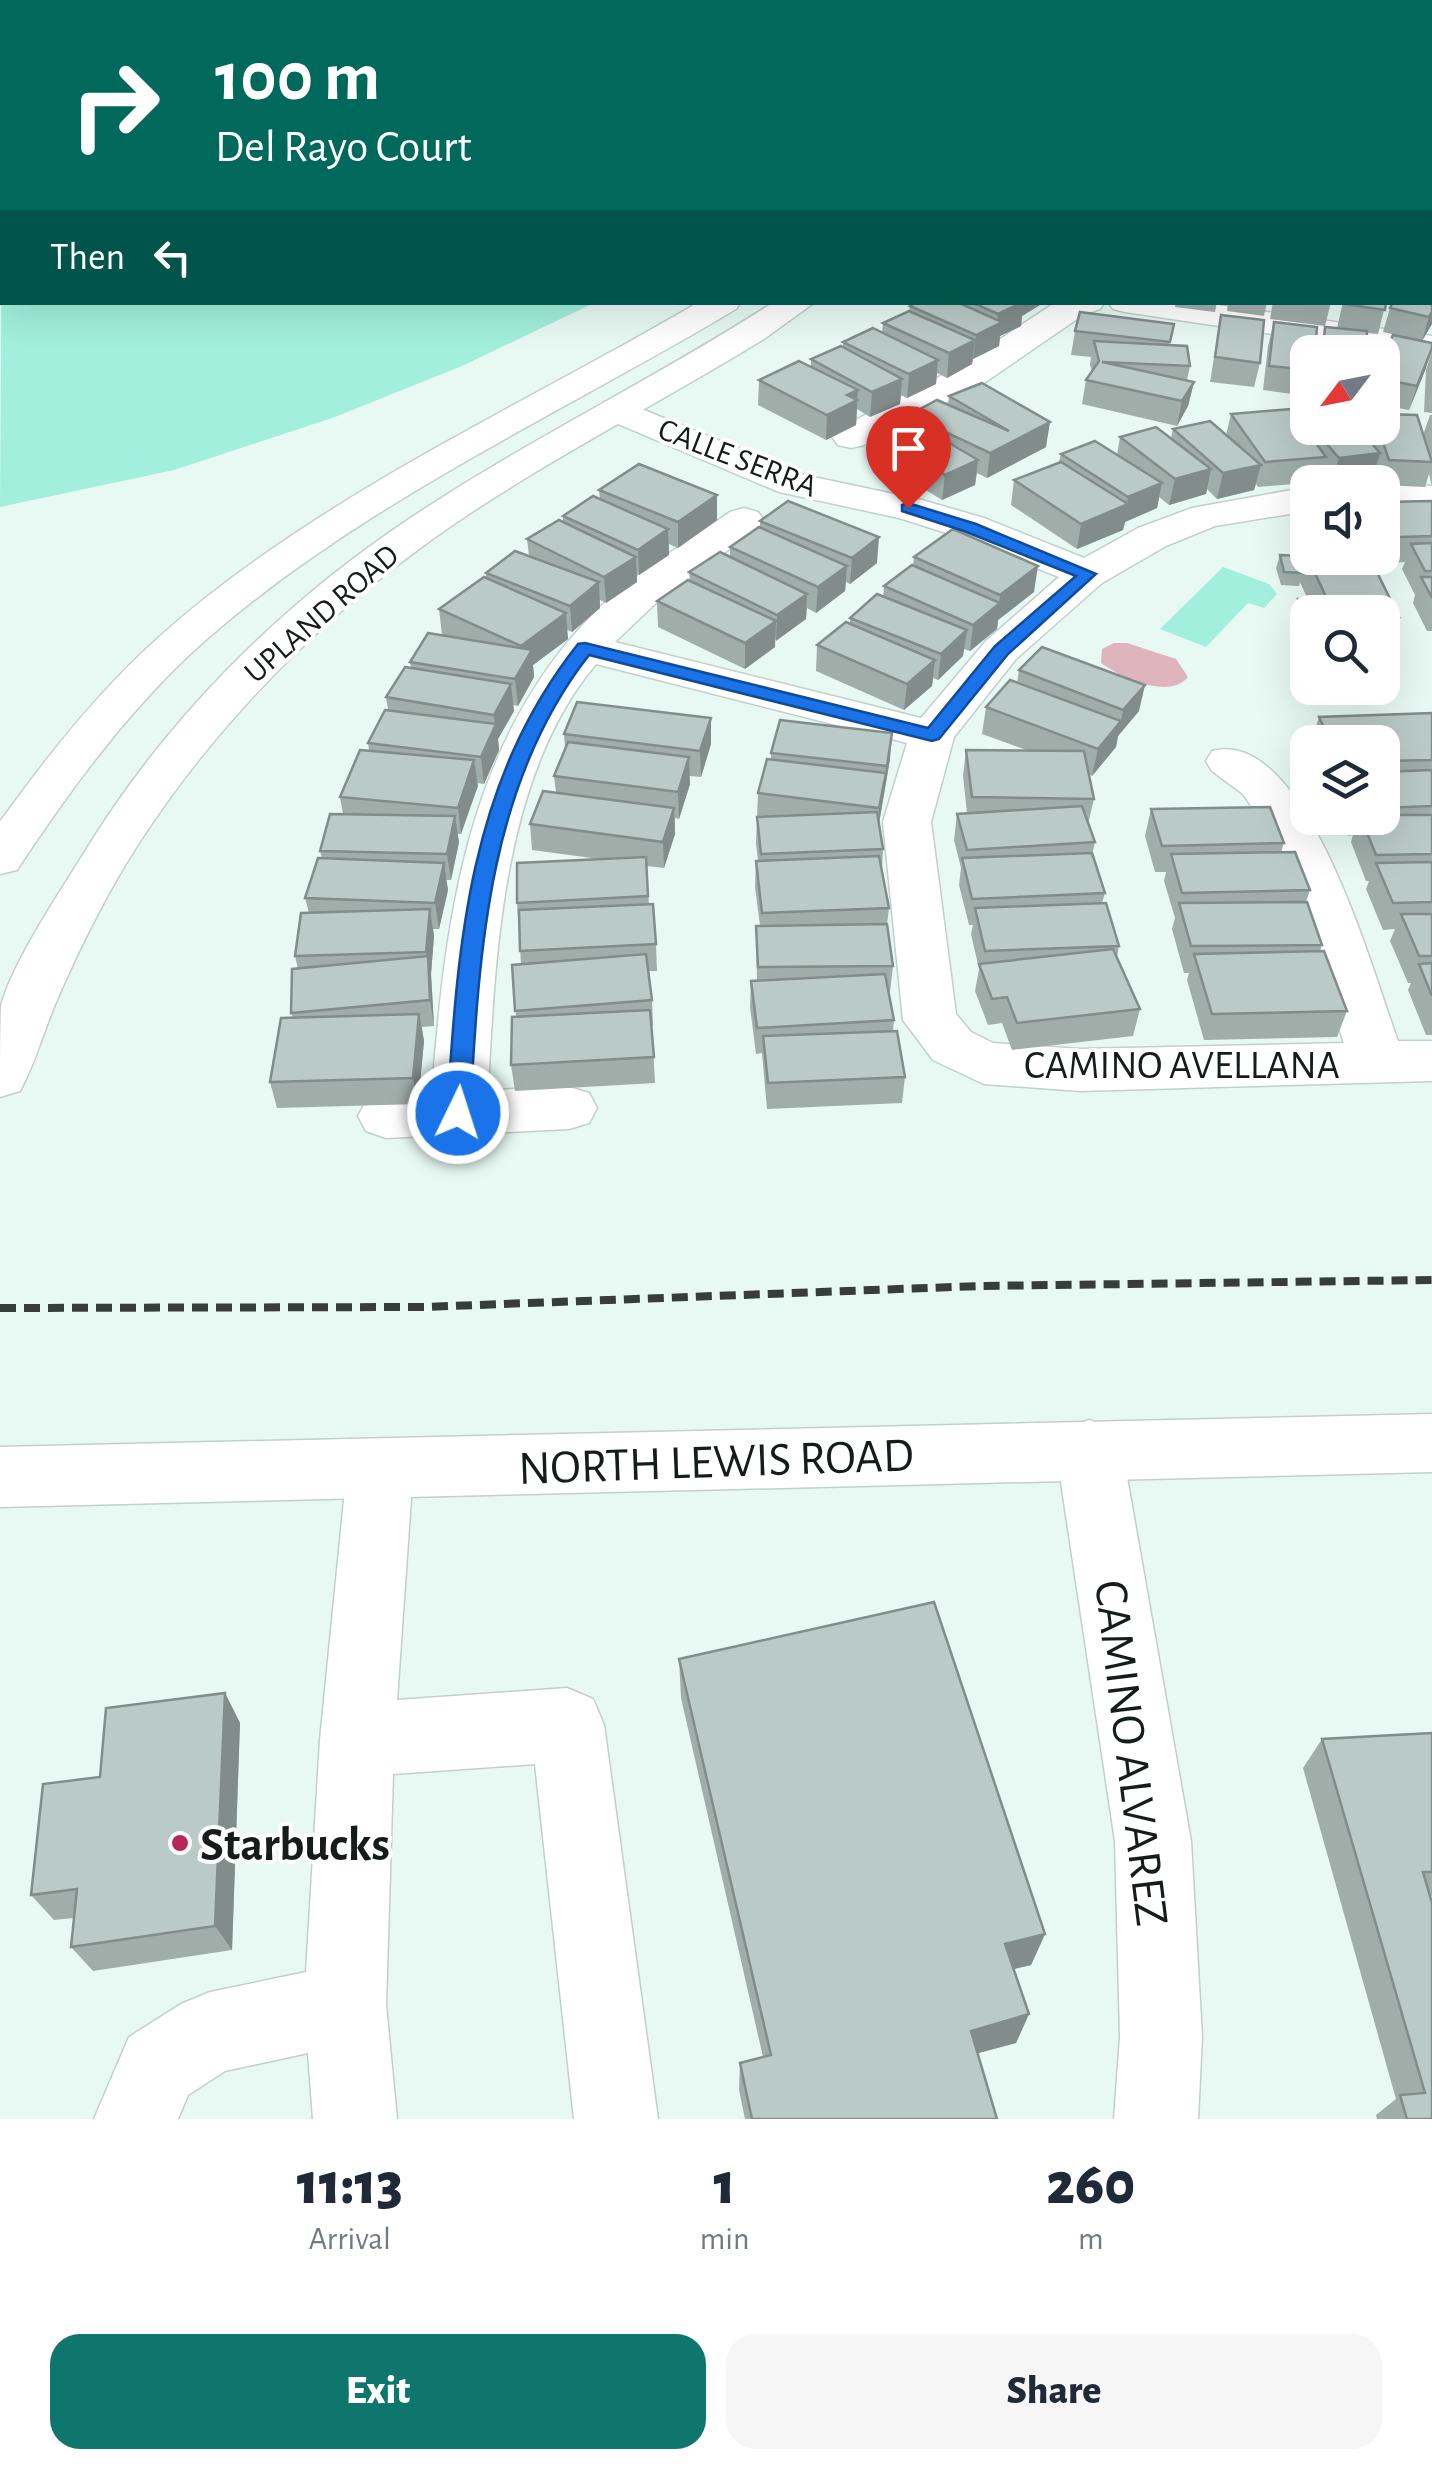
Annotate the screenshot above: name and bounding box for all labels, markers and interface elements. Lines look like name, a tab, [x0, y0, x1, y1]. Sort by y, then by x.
icon: right	[50, 40, 180, 170]
text: 100 m	[215, 43, 380, 113]
text: Del Rayo Court	[215, 125, 472, 170]
icon: left	[145, 230, 200, 285]
text: Then	[50, 239, 125, 277]
north arrow	[1290, 335, 1400, 445]
map controls	[1290, 335, 1400, 835]
pin	[866, 406, 951, 509]
street label: CALLE SERRA	[654, 413, 821, 503]
icon: arrive	[881, 421, 936, 476]
button: sound	[1290, 465, 1400, 575]
street label: UPLAND ROAD	[238, 538, 405, 689]
button: search	[1290, 595, 1400, 705]
button: layers	[1290, 725, 1400, 835]
street label: CAMINO AVELLANA	[1024, 1046, 1340, 1086]
position arrow	[406, 1061, 510, 1165]
street label: NORTH LEWIS ROAD	[518, 1432, 915, 1494]
street label: CAMINO ALVAREZ	[1085, 1578, 1175, 1929]
place label: Starbucks	[200, 1822, 390, 1870]
marker: Starbucks	[169, 1832, 191, 1854]
text: 11:13	[297, 2155, 403, 2215]
text: 1	[714, 2155, 736, 2215]
text: 260	[1046, 2155, 1135, 2215]
text: Arrival	[309, 2223, 391, 2255]
text: min	[700, 2223, 750, 2255]
text: m	[1078, 2223, 1104, 2255]
button: Exit	[50, 2334, 706, 2449]
button: Share	[726, 2334, 1382, 2449]

